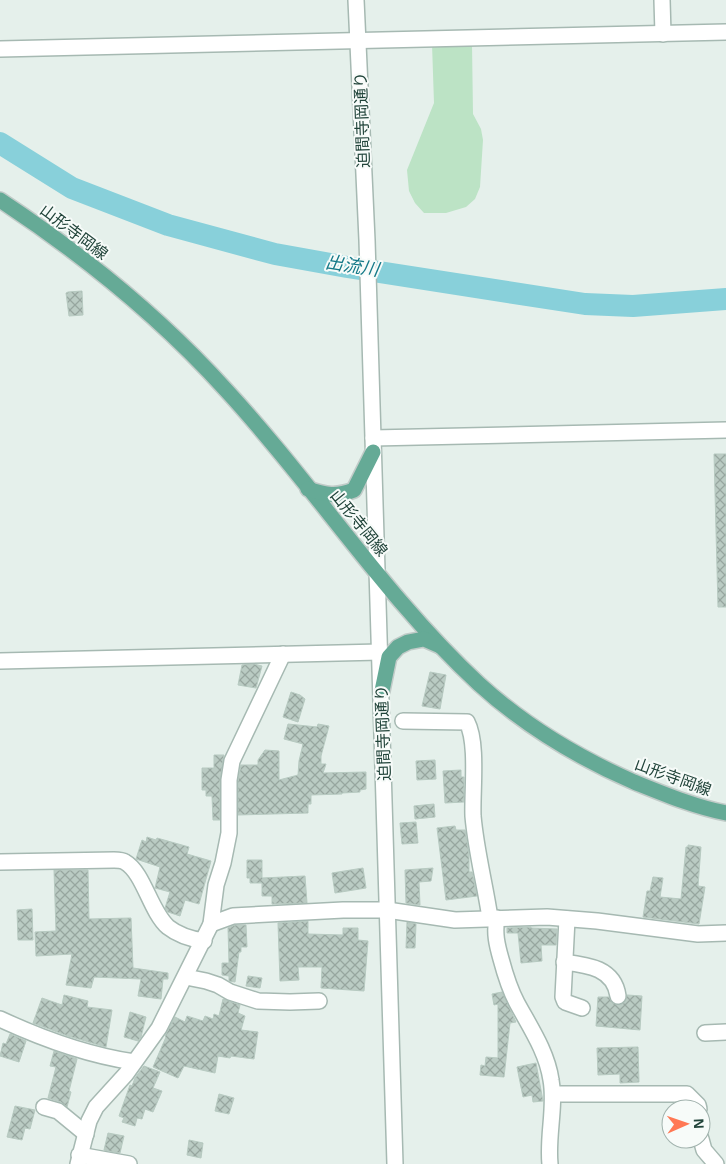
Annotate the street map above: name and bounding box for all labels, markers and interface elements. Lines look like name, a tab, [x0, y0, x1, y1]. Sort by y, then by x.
street label: 迫間寺岡通り	[352, 72, 372, 168]
street label: 山形寺岡線	[37, 201, 111, 263]
water label: 出流川	[324, 252, 382, 280]
street label: 山形寺岡線	[327, 487, 391, 559]
street label: 迫間寺岡通り	[373, 685, 393, 781]
street label: 山形寺岡線	[632, 755, 714, 799]
north arrow	[661, 1099, 711, 1149]
text: N	[691, 1118, 707, 1129]

